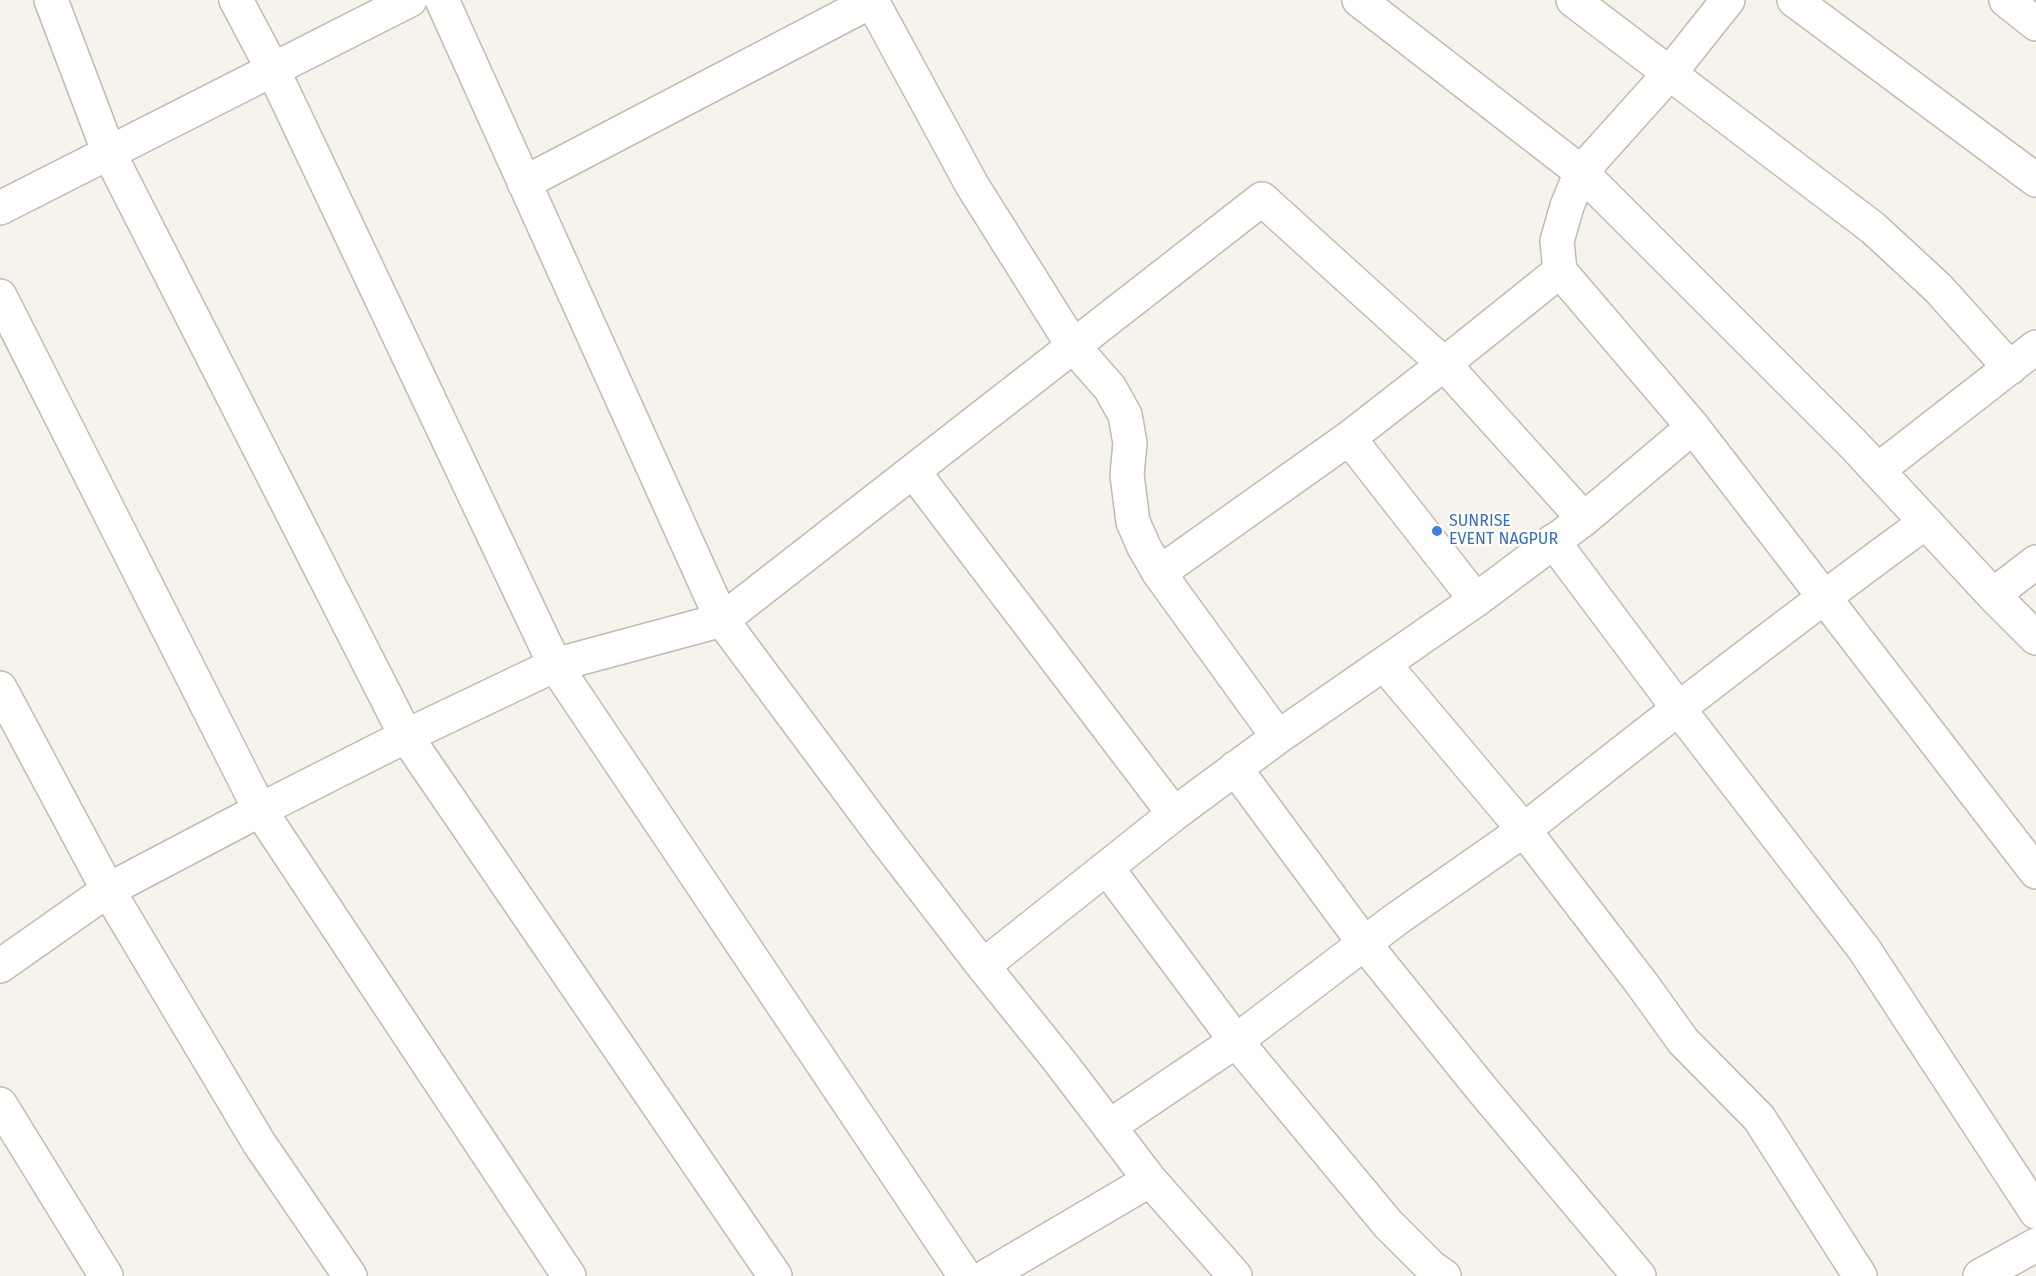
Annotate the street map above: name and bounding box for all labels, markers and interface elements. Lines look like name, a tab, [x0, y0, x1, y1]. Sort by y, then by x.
place label: SUNRISE EVENT NAGPUR	[1449, 512, 1558, 550]
marker: SUNRISE EVENT NAGPUR	[1430, 524, 1444, 538]

